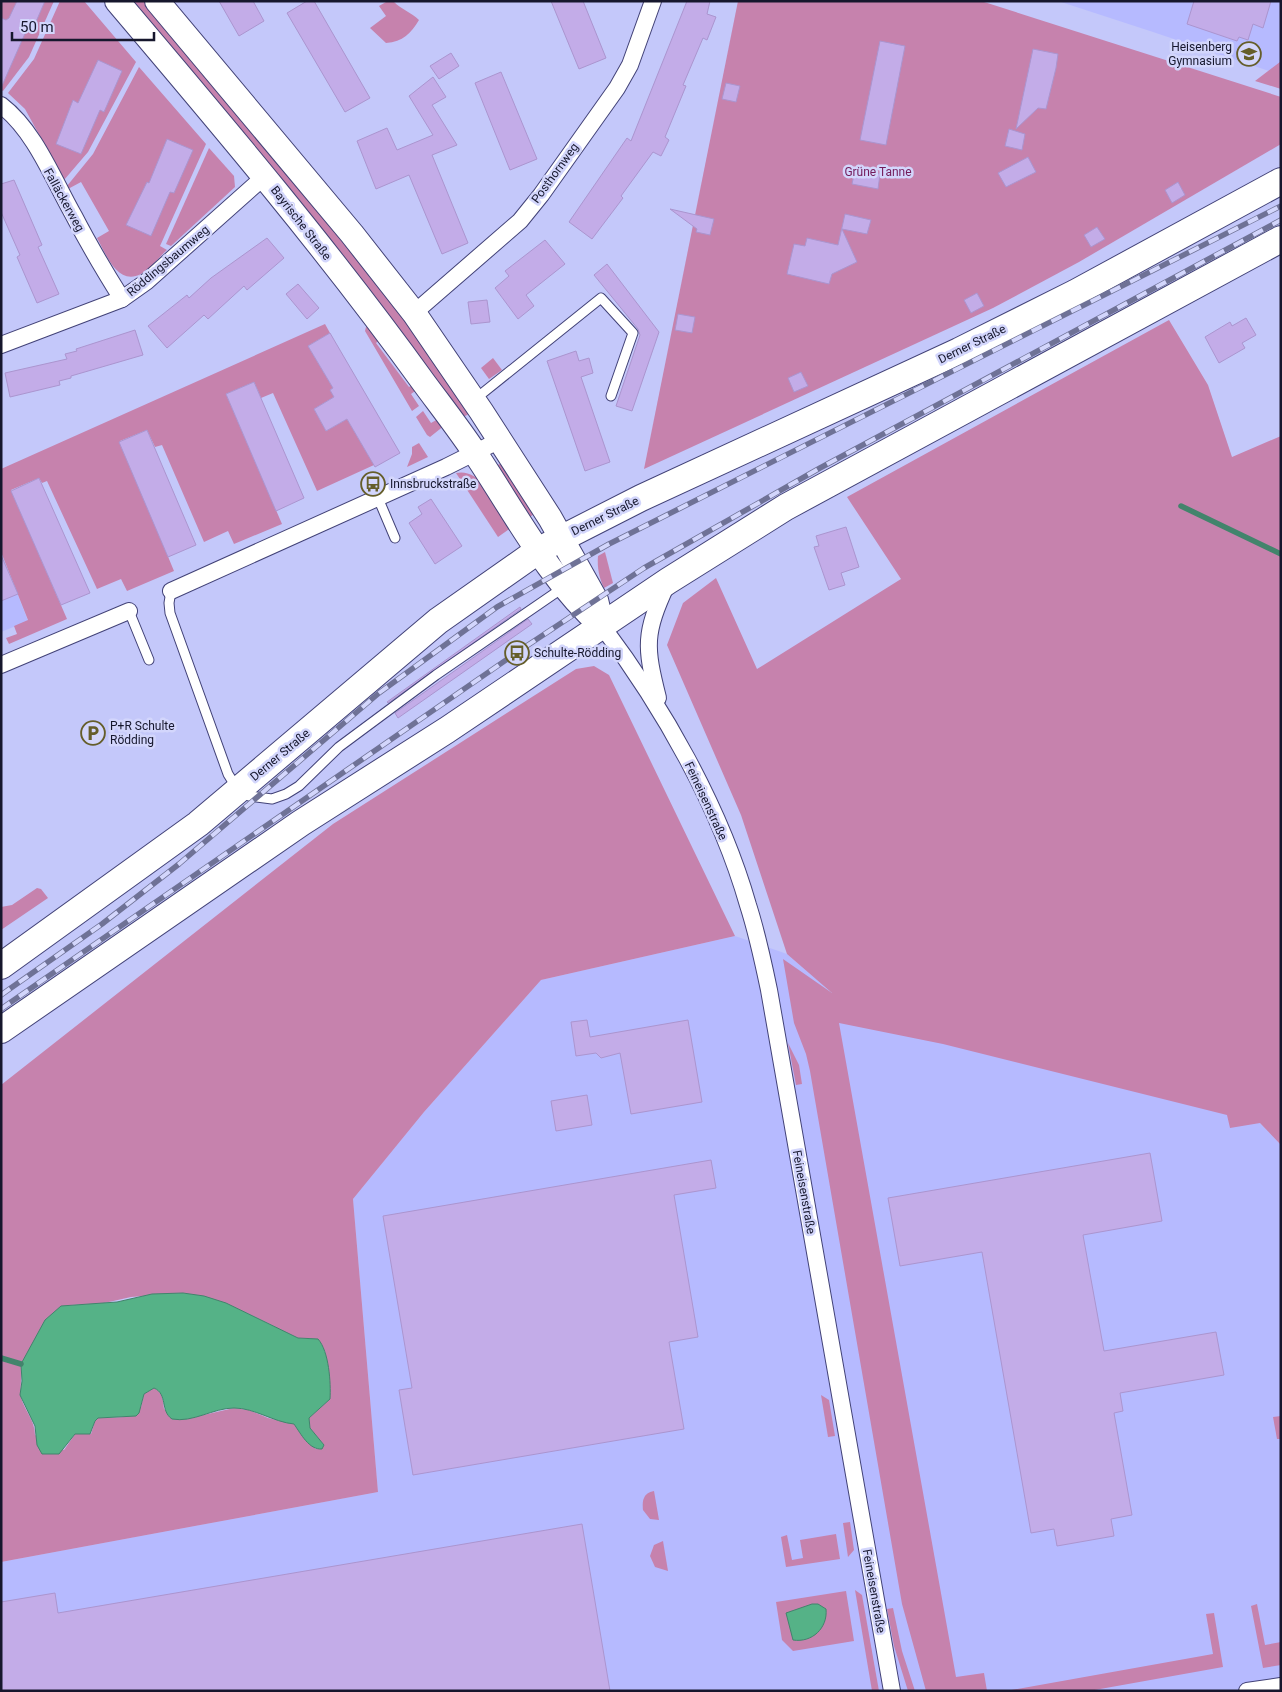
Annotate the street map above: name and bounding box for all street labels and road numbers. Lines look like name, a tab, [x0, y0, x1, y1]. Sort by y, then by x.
street label: Posthornweg	[529, 140, 581, 206]
street label: Falläckerweg	[41, 166, 87, 234]
street label: Bayrische Straße	[268, 183, 334, 263]
street label: Röddingsbaumweg	[124, 223, 212, 299]
street label: Derner Straße	[936, 322, 1008, 366]
street label: Derner Straße	[569, 494, 641, 538]
street label: Derner Straße	[247, 726, 313, 784]
street label: Feineisenstraße	[682, 760, 730, 842]
street label: Feineisenstraße	[790, 1149, 818, 1235]
street label: Feineisenstraße	[860, 1548, 888, 1634]

